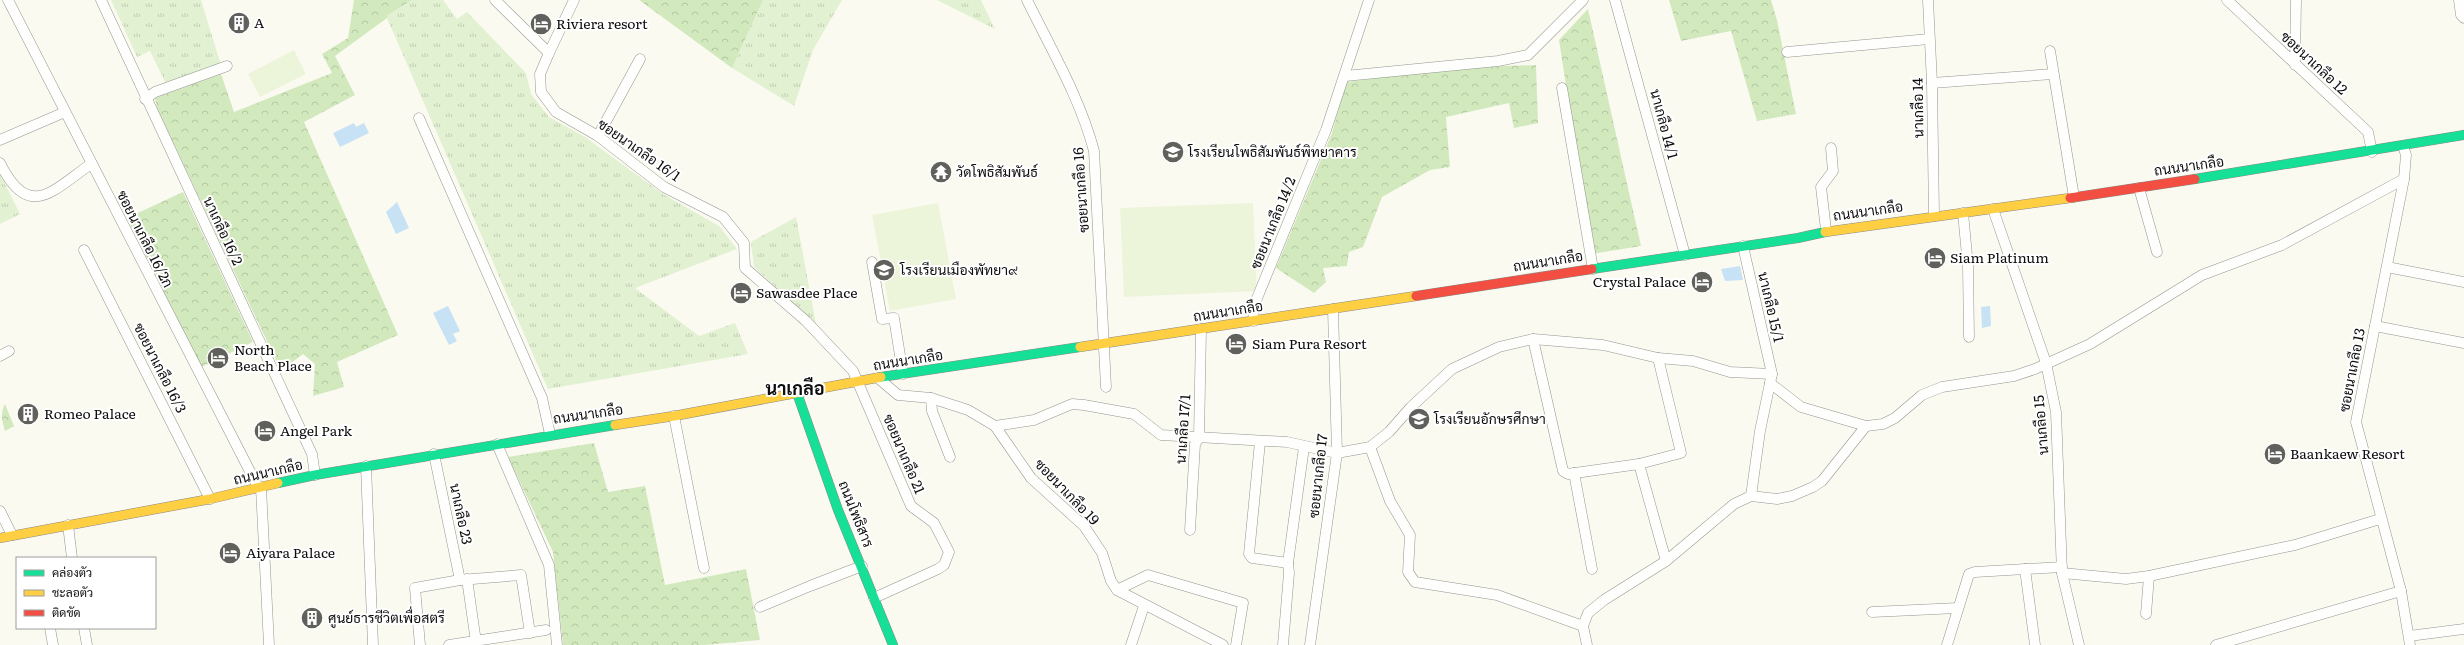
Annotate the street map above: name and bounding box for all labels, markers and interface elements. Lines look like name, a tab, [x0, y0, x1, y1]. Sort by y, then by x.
building icon: A	[226, 10, 252, 36]
hotel icon: Riviera resort	[528, 11, 554, 37]
place label: A	[254, 12, 265, 32]
place label: Riviera resort	[556, 13, 648, 33]
street label: ซอยนาเกลือ 12	[2277, 26, 2353, 99]
street label: นาเกลือ 14	[1906, 78, 1928, 138]
street label: นาเกลือ 14/1	[1646, 86, 1684, 161]
street label: ซอยนาเกลือ 16/1	[594, 113, 685, 185]
school or university icon: โรงเรียนโพธิสัมพันธ์พิทยาคาร	[1160, 139, 1186, 165]
place label: โรงเรียนโพธิสัมพันธ์พิทยาคาร	[1187, 141, 1357, 161]
street label: ซอยนาเกลือ 16	[1067, 146, 1093, 233]
street label: ถนนนาเกลือ	[2153, 150, 2225, 180]
temple icon: วัดโพธิสัมพันธ์	[928, 159, 954, 185]
place label: วัดโพธิสัมพันธ์	[956, 161, 1038, 181]
street label: ซอยนาเกลือ 14/2	[1244, 173, 1300, 272]
street label: ซอยนาเกลือ 16/2ก	[113, 187, 179, 291]
street label: นาเกลือ 16/2	[199, 193, 249, 268]
street label: ถนนนาเกลือ	[1832, 195, 1904, 225]
street label: ถนนนาเกลือ	[1512, 245, 1584, 275]
hotel icon: Siam Platinum	[1922, 245, 1948, 271]
place label: Siam Platinum	[1950, 247, 2049, 267]
school or university icon: โรงเรียนเมืองพัทยา๙	[871, 257, 897, 283]
place label: โรงเรียนเมืองพัทยา๙	[899, 259, 1018, 279]
hotel icon: Crystal Palace	[1689, 269, 1715, 295]
street label: นาเกลือ 15/1	[1754, 270, 1790, 344]
place label: Crystal Palace	[1593, 271, 1686, 291]
hotel icon: Sawasdee Place	[728, 280, 754, 306]
place label: Sawasdee Place	[756, 282, 857, 302]
street label: ถนนนาเกลือ	[1192, 295, 1264, 325]
street label: ซอยนาเกลือ 16/3	[130, 319, 192, 416]
street label: ซอยนาเกลือ 13	[2333, 326, 2369, 414]
hotel icon: Siam Pura Resort	[1223, 331, 1249, 357]
place label: Siam Pura Resort	[1252, 333, 1367, 353]
place label: North Beach Place	[234, 339, 312, 375]
street label: ถนนนาเกลือ	[872, 344, 944, 374]
hotel icon: North Beach Place	[205, 345, 231, 371]
district label: นาเกลือ	[765, 374, 825, 401]
street label: นาเกลือ 17/1	[1170, 393, 1194, 465]
street label: นาเกลือ 15	[2027, 394, 2053, 456]
street label: ถนนนาเกลือ	[552, 398, 624, 428]
building icon: Romeo Palace	[15, 401, 41, 427]
place label: Romeo Palace	[44, 403, 136, 423]
school or university icon: โรงเรียนอักษรศึกษา	[1406, 406, 1432, 432]
place label: โรงเรียนอักษรศึกษา	[1433, 408, 1546, 428]
street label: ซอยนาเกลือ 21	[879, 411, 931, 497]
hotel icon: Angel Park	[252, 418, 278, 444]
place label: Angel Park	[280, 420, 353, 440]
street label: ซอยนาเกลือ 17	[1303, 433, 1331, 519]
hotel icon: Baankaew Resort	[2262, 441, 2288, 467]
place label: Baankaew Resort	[2290, 443, 2405, 463]
street label: ถนนนาเกลือ	[231, 453, 304, 489]
street label: ซอยนาเกลือ 19	[1031, 454, 1104, 529]
street label: ถนนโพธิสาร	[834, 477, 880, 550]
street label: นาเกลือ 23	[446, 481, 478, 546]
hotel icon: Aiyara Palace	[217, 540, 243, 566]
place label: Aiyara Palace	[246, 542, 335, 562]
legend	[16, 557, 156, 629]
text: คล่องตัว	[52, 563, 92, 581]
text: ชะลอตัว	[52, 583, 93, 601]
text: ติดขัด	[52, 603, 81, 621]
building icon: ศูนย์ธารชีวิตเพื่อสตรี	[299, 605, 325, 631]
place label: ศูนย์ธารชีวิตเพื่อสตรี	[328, 606, 445, 628]

